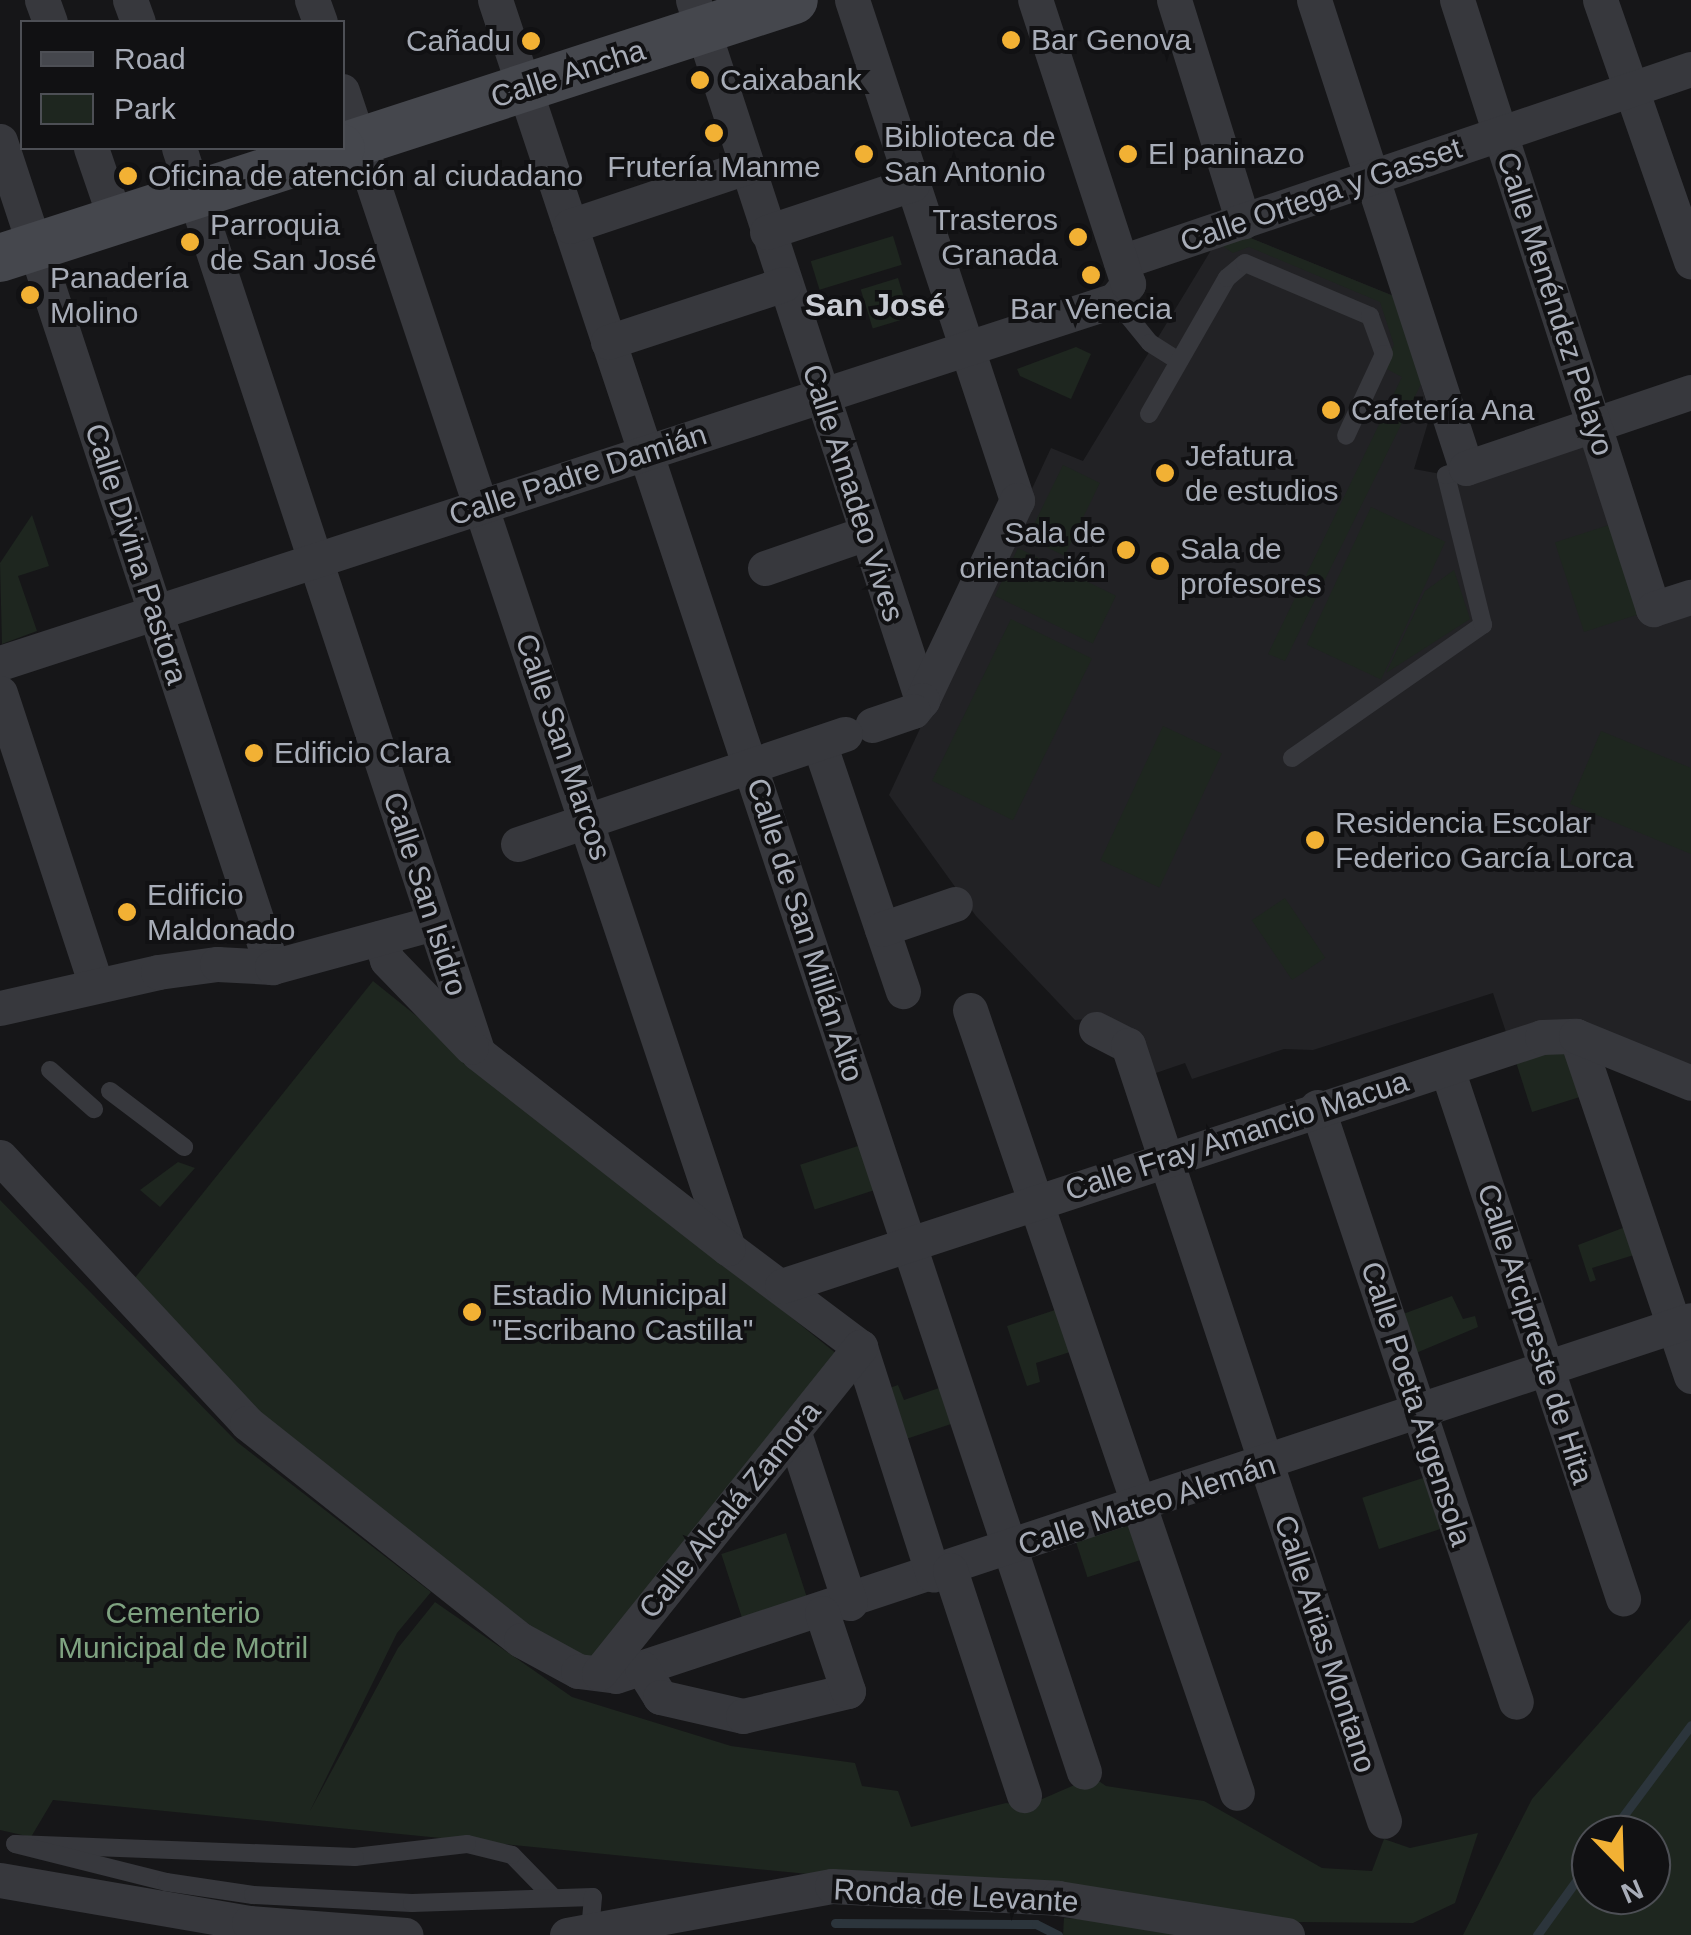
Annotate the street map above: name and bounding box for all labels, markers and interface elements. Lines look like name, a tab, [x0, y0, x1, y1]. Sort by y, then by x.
legend	[20, 20, 345, 150]
place label: Bar Genova	[1031, 22, 1191, 58]
place label: Cañadu	[406, 23, 511, 59]
marker: Bar Genova	[1000, 29, 1022, 51]
marker: Cañadu	[520, 30, 542, 52]
street label: Calle Ancha	[486, 32, 650, 116]
text: Road	[114, 42, 186, 75]
place label: Caixabank	[720, 62, 862, 98]
marker: Caixabank	[689, 69, 711, 91]
text: Park	[114, 92, 176, 125]
place label: Biblioteca de San Antonio	[884, 119, 1056, 190]
marker: Frutería Manme	[703, 122, 725, 144]
street label: Calle Ortega y Gasset	[1176, 130, 1466, 260]
place label: El paninazo	[1148, 136, 1305, 172]
marker: Biblioteca de San Antonio	[853, 143, 875, 165]
marker: El paninazo	[1117, 143, 1139, 165]
street label: Calle Menéndez Pelayo	[1489, 148, 1621, 460]
place label: Frutería Manme	[607, 149, 821, 185]
place label: Oficina de atención al ciudadano	[148, 158, 583, 194]
marker: Oficina de atención al ciudadano	[117, 165, 139, 187]
place label: Trasteros Granada	[932, 202, 1058, 272]
place label: Parroquia de San José	[210, 207, 377, 278]
marker: Trasteros Granada	[1067, 226, 1089, 248]
marker: Parroquia de San José	[179, 231, 201, 253]
place label: Panadería Molino	[50, 260, 188, 330]
marker: Bar Venecia	[1080, 264, 1102, 286]
marker: Panadería Molino	[19, 284, 41, 306]
district label: San José	[805, 286, 945, 324]
place label: Bar Venecia	[1010, 291, 1172, 327]
street label: Calle Amadeo Vives	[794, 359, 912, 627]
place label: Cafetería Ana	[1351, 392, 1536, 428]
marker: Cafetería Ana	[1320, 399, 1342, 421]
street label: Calle Padre Damián	[445, 416, 711, 534]
street label: Calle Divina Pastora	[77, 419, 195, 689]
place label: Jefatura de estudios	[1185, 438, 1338, 508]
marker: Jefatura de estudios	[1154, 462, 1176, 484]
place label: Sala de orientación	[959, 515, 1106, 586]
place label: Sala de profesores	[1180, 531, 1322, 602]
marker: Sala de orientación	[1115, 539, 1137, 561]
marker: Sala de profesores	[1149, 555, 1171, 577]
street label: Calle San Marcos	[507, 629, 619, 865]
place label: Edificio Clara	[274, 735, 451, 771]
marker: Edificio Clara	[243, 742, 265, 764]
street label: Calle de San Millán Alto	[739, 773, 871, 1087]
street label: Calle San Isidro	[375, 788, 475, 1000]
place label: Residencia Escolar Federico García Lorca	[1335, 805, 1633, 876]
marker: Residencia Escolar Federico García Lorca	[1304, 829, 1326, 851]
place label: Edificio Maldonado	[147, 877, 295, 948]
marker: Edificio Maldonado	[116, 901, 138, 923]
street label: Calle Fray Amancio Macua	[1060, 1063, 1414, 1209]
street label: Calle Arcipreste de Hita	[1469, 1179, 1601, 1489]
street label: Calle Poeta Argensola	[1353, 1256, 1479, 1552]
place label: Estadio Municipal "Escribano Castilla"	[492, 1277, 753, 1348]
marker: Estadio Municipal "Escribano Castilla"	[461, 1301, 483, 1323]
street label: Calle Alcalá Zamora	[631, 1394, 829, 1626]
street label: Calle Mateo Alemán	[1013, 1446, 1281, 1564]
street label: Calle Arias Montano	[1266, 1510, 1384, 1778]
park label: Cementerio Municipal de Motril	[58, 1595, 308, 1666]
north arrow	[1571, 1815, 1671, 1915]
street label: Ronda de Levante	[833, 1872, 1079, 1920]
text: N	[1617, 1873, 1648, 1909]

